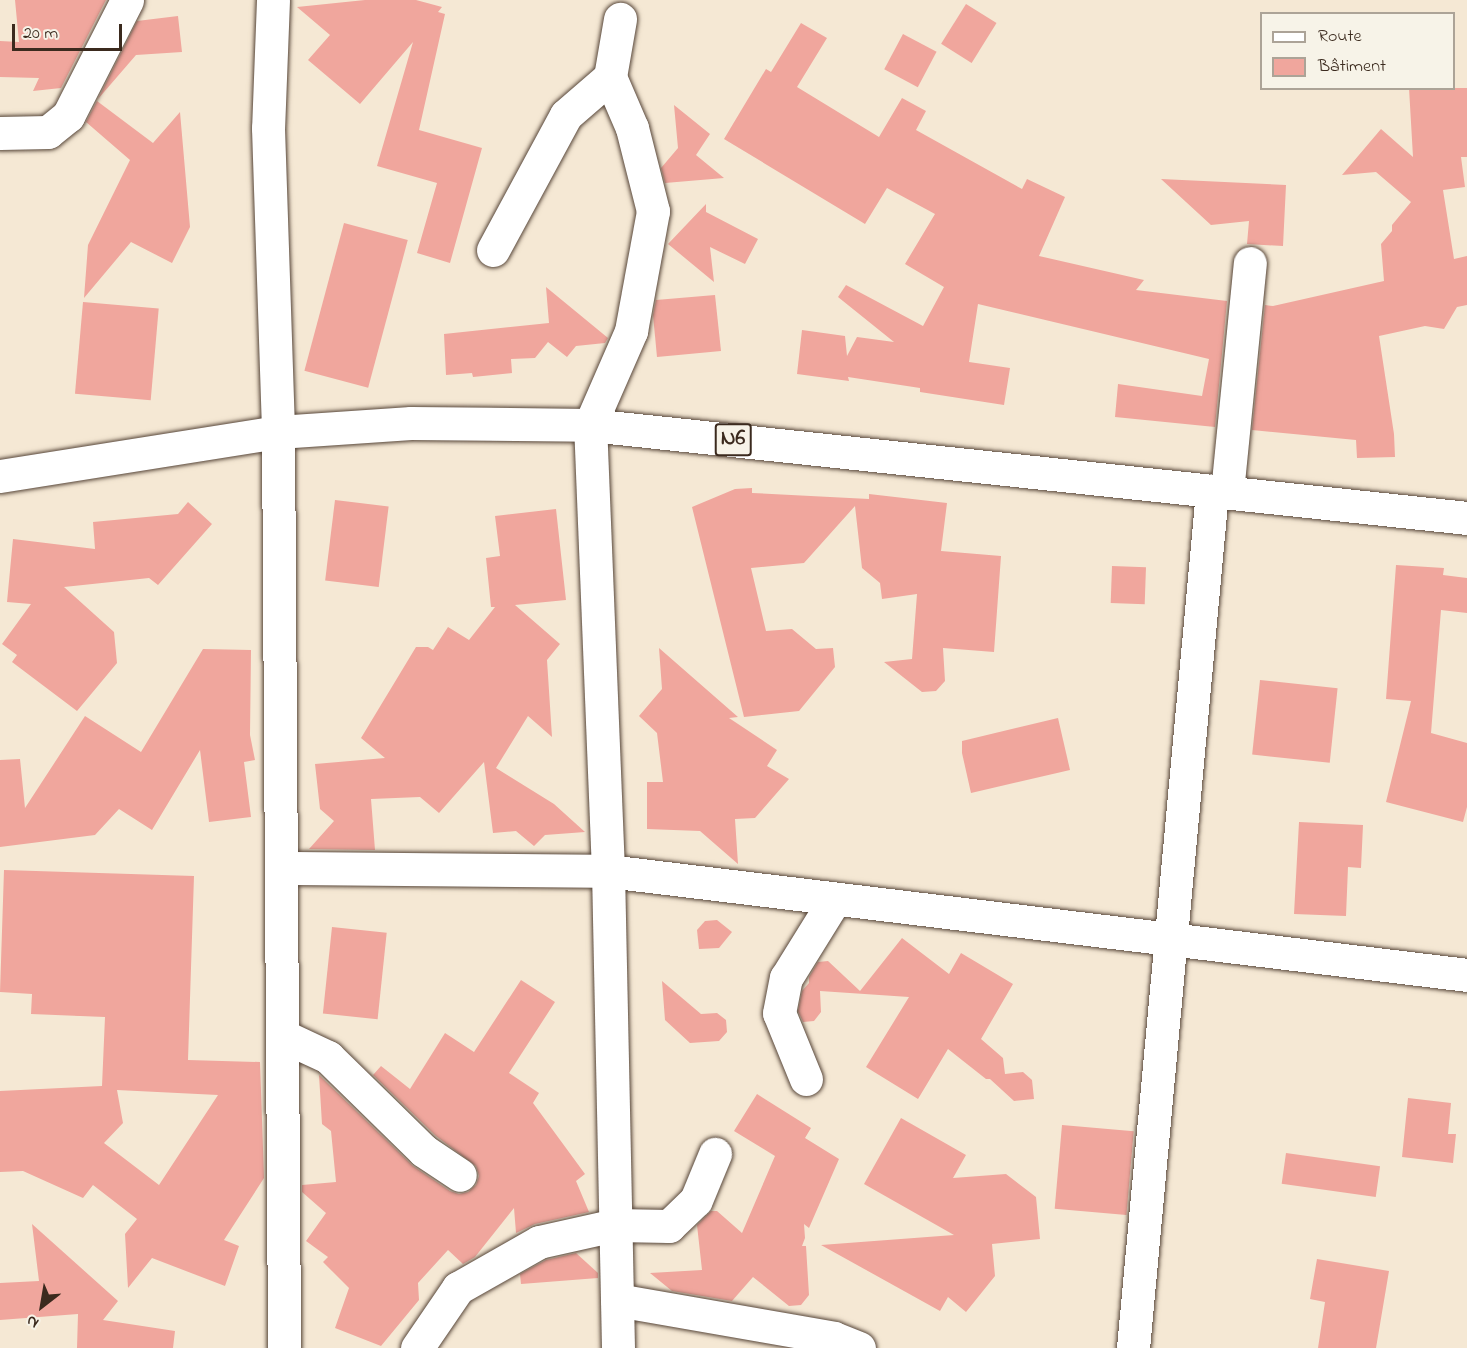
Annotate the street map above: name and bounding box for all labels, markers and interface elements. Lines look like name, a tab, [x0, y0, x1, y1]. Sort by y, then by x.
scale bar	[15, 12, 124, 50]
legend	[1260, 12, 1455, 90]
text: 20 m	[23, 21, 58, 47]
text: Route	[1318, 24, 1362, 50]
text: Bâtiment	[1318, 54, 1386, 80]
road number: N6	[714, 421, 752, 459]
north arrow	[12, 1276, 72, 1336]
text: N	[22, 1308, 44, 1334]

